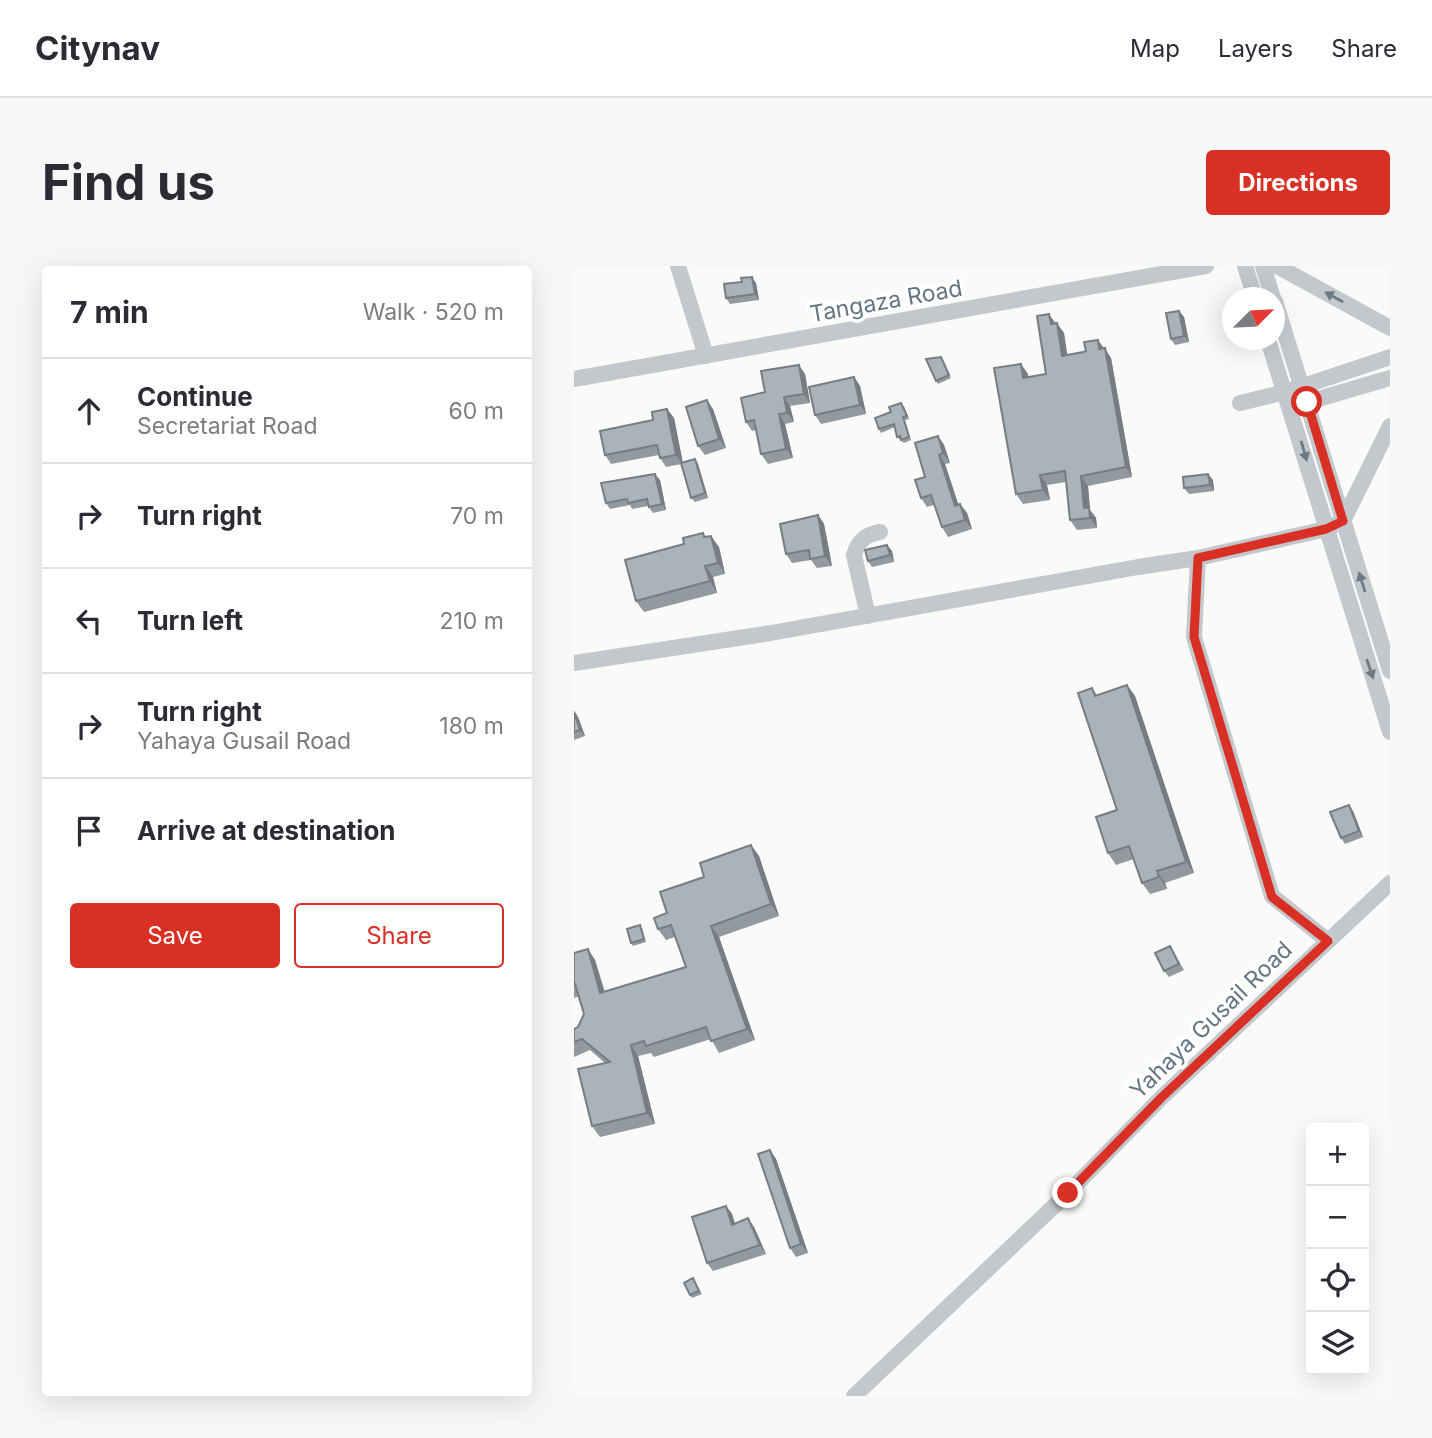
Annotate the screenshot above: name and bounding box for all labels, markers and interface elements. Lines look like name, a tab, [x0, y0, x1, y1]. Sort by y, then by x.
text: Citynav	[35, 28, 160, 68]
text: Map	[1130, 34, 1180, 63]
text: Layers	[1218, 34, 1293, 63]
text: Share	[1331, 34, 1397, 63]
button: Directions	[1206, 150, 1390, 215]
text: Find us	[42, 153, 215, 212]
street label: Tangaza Road	[808, 274, 964, 328]
north arrow	[1222, 287, 1285, 350]
one-way arrow	[1324, 291, 1343, 303]
text: 7 min	[70, 294, 149, 330]
text: Walk · 520 m	[363, 298, 504, 326]
text: Continue	[137, 381, 253, 412]
route start	[1291, 386, 1322, 417]
icon: ahead	[70, 392, 108, 430]
text: 60 m	[449, 397, 504, 425]
text: Secretariat Road	[137, 412, 318, 440]
one-way arrow	[1299, 441, 1309, 462]
icon: right	[70, 497, 108, 535]
text: Turn right	[137, 500, 262, 531]
text: 70 m	[450, 502, 504, 530]
one-way arrow	[1357, 572, 1367, 593]
icon: left	[70, 602, 108, 640]
text: Turn left	[137, 605, 243, 636]
text: 210 m	[439, 607, 504, 635]
one-way arrow	[1365, 659, 1376, 680]
text: Turn right	[137, 696, 262, 727]
icon: right	[70, 707, 108, 745]
text: 180 m	[439, 712, 504, 740]
text: Yahaya Gusail Road	[137, 727, 351, 755]
icon: arrive	[70, 812, 108, 850]
text: Arrive at destination	[137, 815, 396, 846]
button: Save	[70, 903, 280, 968]
button: Share	[294, 903, 504, 968]
street label: Yahaya Gusail Road	[1124, 936, 1298, 1104]
map controls	[1306, 1123, 1369, 1375]
button: +	[1306, 1123, 1369, 1186]
route end	[1052, 1177, 1083, 1208]
button: −	[1306, 1186, 1369, 1249]
button: locate	[1306, 1249, 1369, 1312]
button: layers	[1306, 1312, 1369, 1375]

